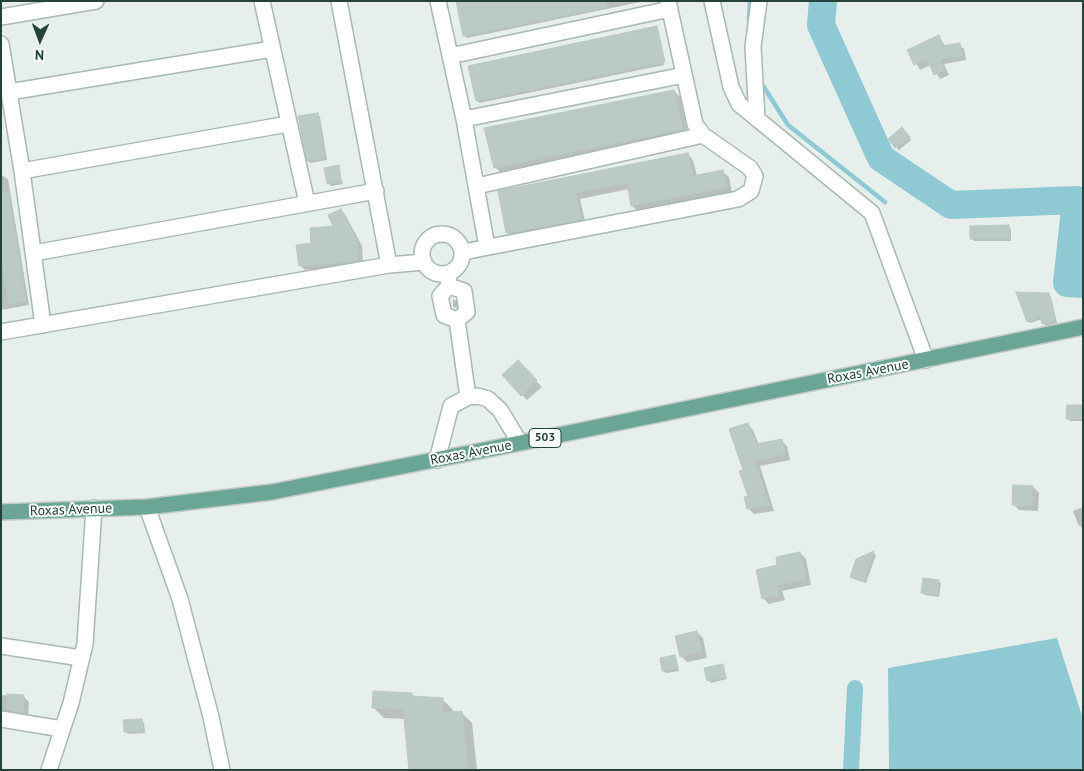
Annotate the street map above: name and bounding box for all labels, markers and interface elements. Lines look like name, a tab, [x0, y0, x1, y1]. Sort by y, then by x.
north arrow	[15, 15, 65, 65]
text: N	[35, 46, 44, 64]
street label: Roxas Avenue	[826, 356, 910, 388]
road number: 503	[529, 428, 561, 448]
street label: Roxas Avenue	[429, 437, 513, 469]
street label: Roxas Avenue	[30, 500, 112, 520]

